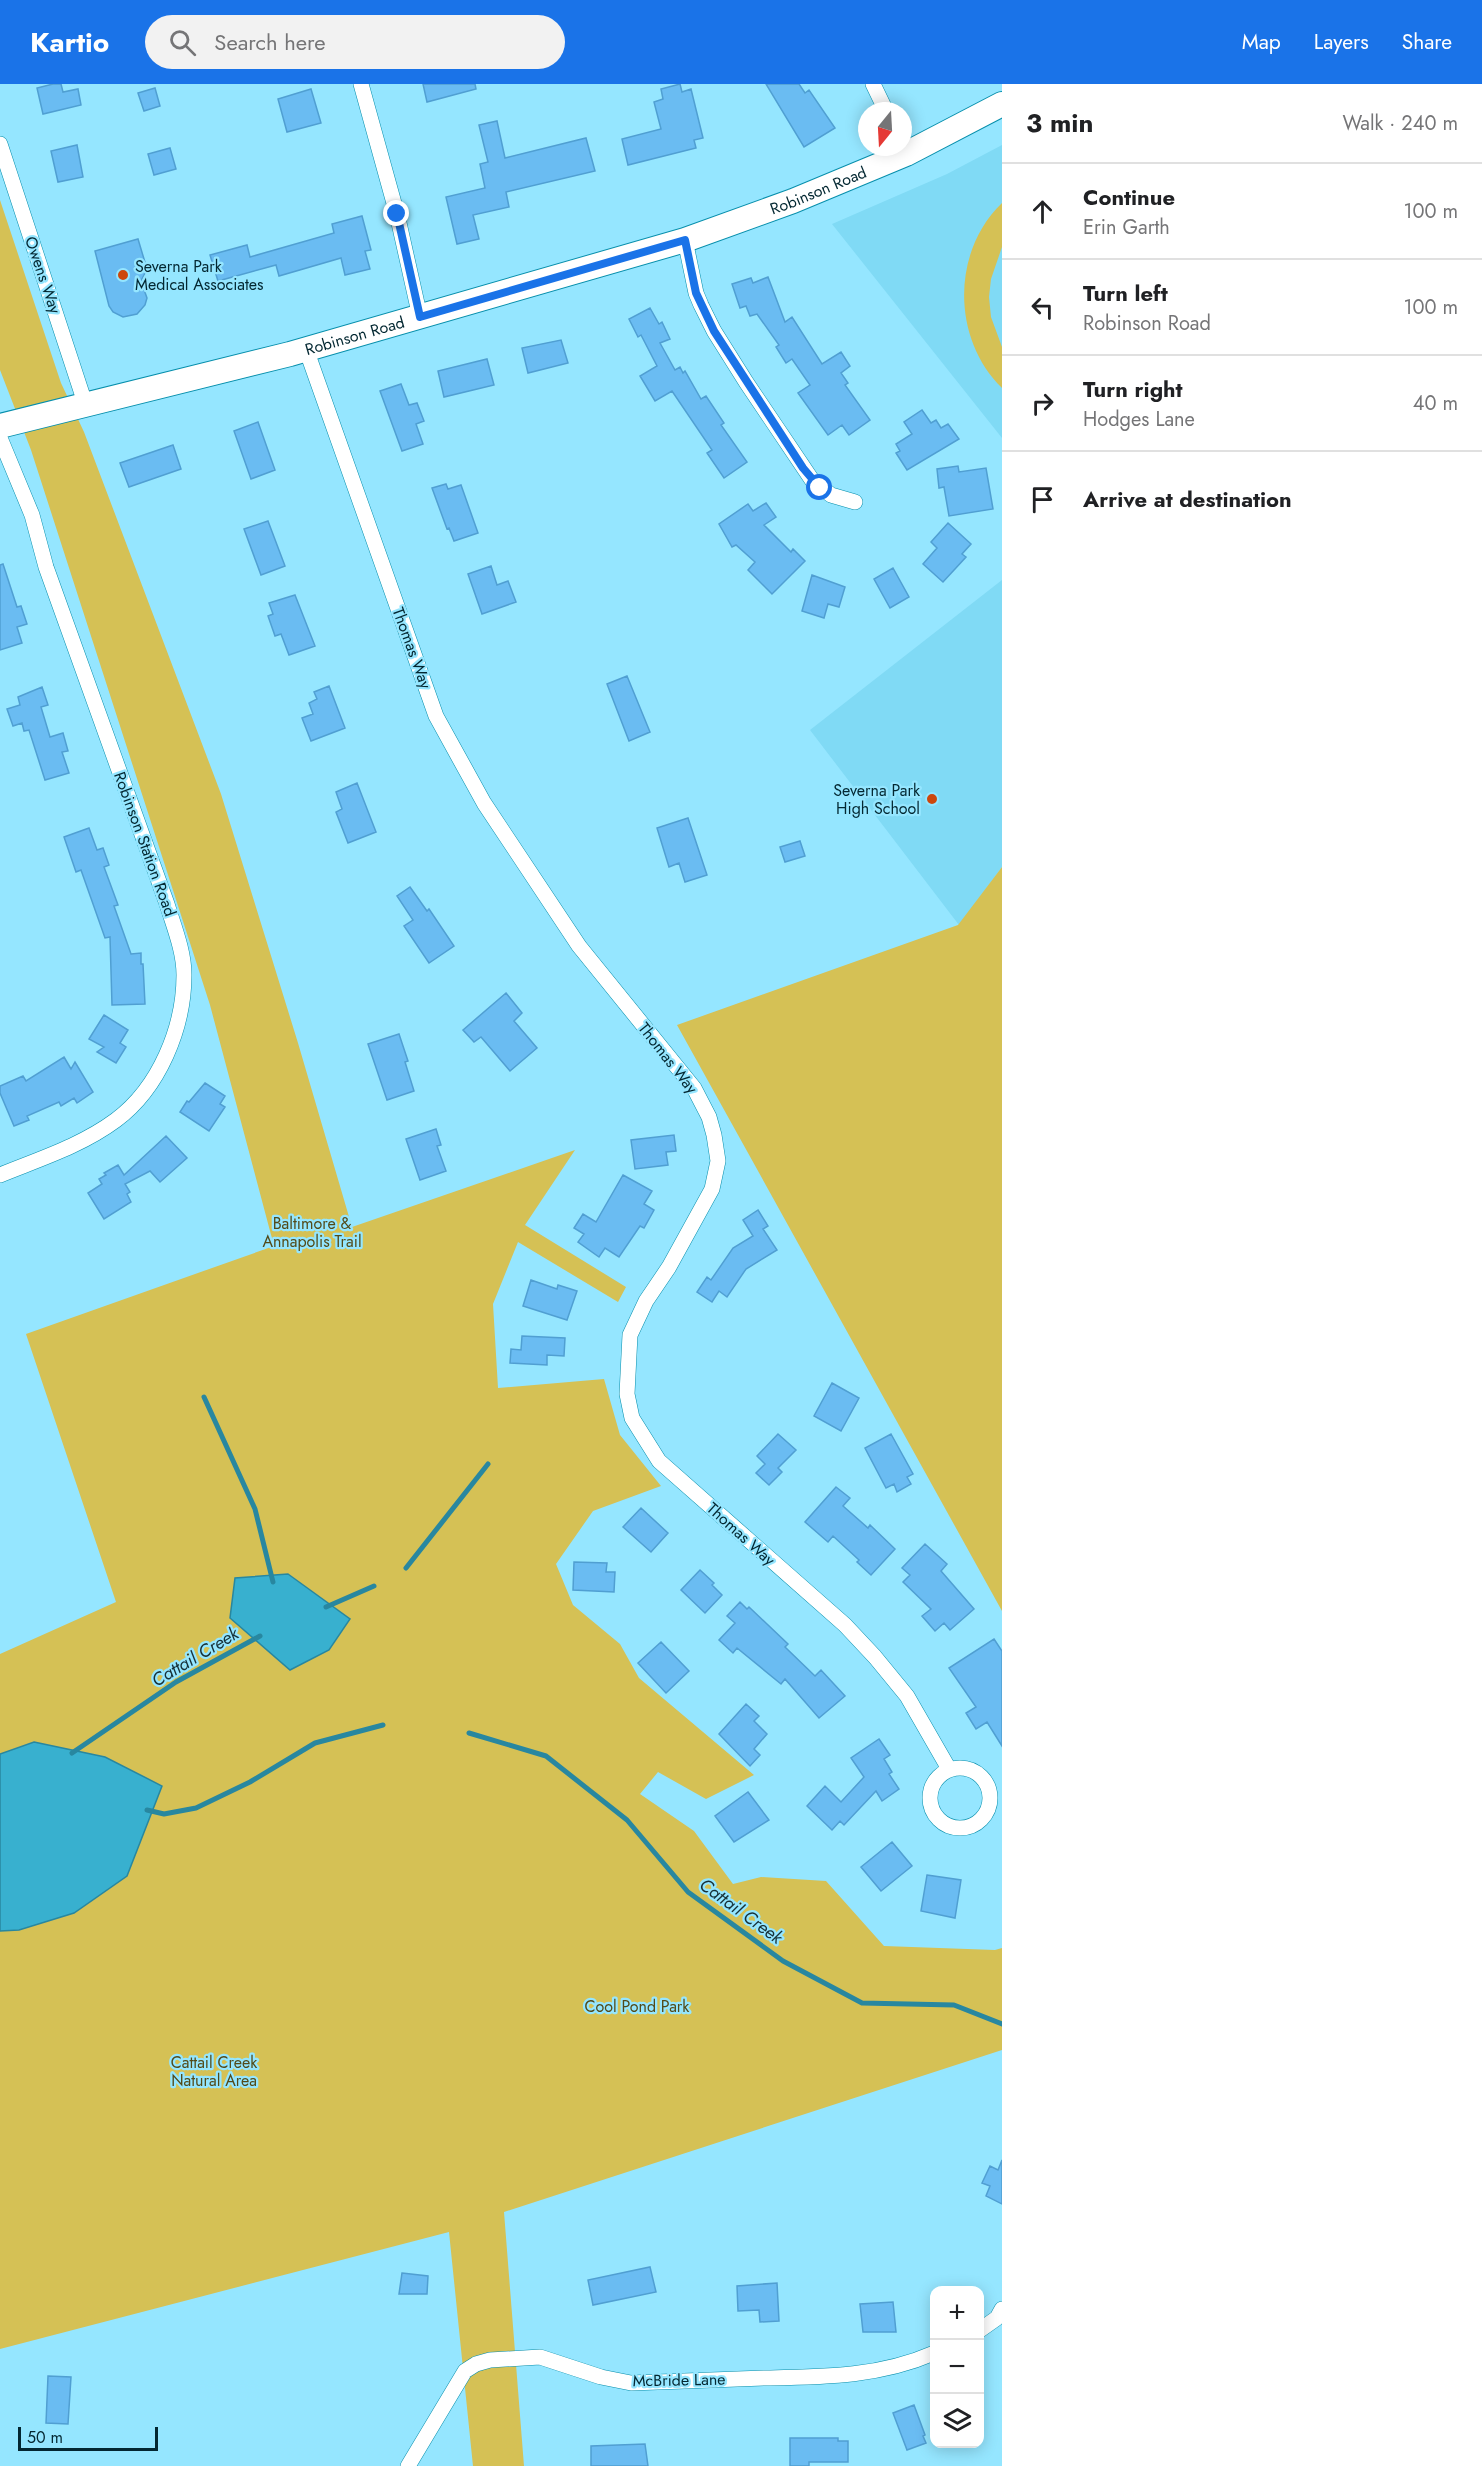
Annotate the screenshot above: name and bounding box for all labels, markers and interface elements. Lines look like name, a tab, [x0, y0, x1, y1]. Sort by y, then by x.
search box	[145, 15, 565, 69]
text: Kartio	[30, 22, 109, 63]
icon: search	[166, 26, 199, 59]
text: Search here	[214, 26, 326, 58]
text: Map	[1242, 27, 1281, 57]
text: Layers	[1314, 27, 1369, 57]
text: Share	[1402, 27, 1452, 57]
north arrow	[858, 102, 912, 156]
text: 3 min	[1026, 104, 1093, 142]
text: Walk · 240 m	[1343, 109, 1458, 138]
street label: Robinson Road	[767, 160, 870, 220]
text: Continue	[1083, 181, 1175, 213]
icon: ahead	[1026, 195, 1059, 228]
text: 100 m	[1403, 197, 1458, 226]
route end	[383, 200, 409, 226]
text: Erin Garth	[1083, 213, 1170, 242]
street label: Owens Way	[19, 233, 67, 318]
place label: Severna Park Medical Associates	[135, 255, 264, 296]
marker: Severna Park Medical Associates	[116, 268, 130, 282]
text: Turn left	[1083, 277, 1168, 309]
icon: left	[1026, 291, 1059, 324]
text: 100 m	[1403, 293, 1458, 322]
text: Robinson Road	[1083, 309, 1211, 338]
street label: Robinson Road	[302, 310, 407, 361]
text: Turn right	[1083, 373, 1183, 405]
icon: right	[1026, 387, 1059, 420]
text: 40 m	[1413, 389, 1458, 418]
text: Hodges Lane	[1083, 405, 1195, 434]
route start	[806, 474, 832, 500]
icon: arrive	[1026, 483, 1059, 516]
text: Arrive at destination	[1083, 483, 1292, 515]
street label: Thomas Way	[387, 604, 438, 693]
street label: Robinson Station Road	[108, 768, 182, 920]
place label: Severna Park High School	[833, 779, 921, 820]
marker: Severna Park High School	[925, 792, 939, 806]
street label: Thomas Way	[633, 1017, 704, 1099]
park label: Baltimore & Annapolis Trail	[262, 1212, 362, 1253]
street label: Thomas Way	[702, 1497, 781, 1572]
water label: Cattail Creek	[146, 1620, 245, 1693]
water label: Cattail Creek	[694, 1872, 789, 1951]
park label: Cool Pond Park	[585, 1995, 690, 2018]
park label: Cattail Creek Natural Area	[171, 2051, 258, 2092]
map controls	[930, 2286, 984, 2448]
button: +	[930, 2286, 984, 2340]
button: −	[930, 2340, 984, 2394]
street label: McBride Lane	[632, 2368, 726, 2392]
button: layers	[930, 2394, 984, 2448]
scale bar	[18, 2424, 158, 2452]
text: 50 m	[27, 2426, 63, 2449]

